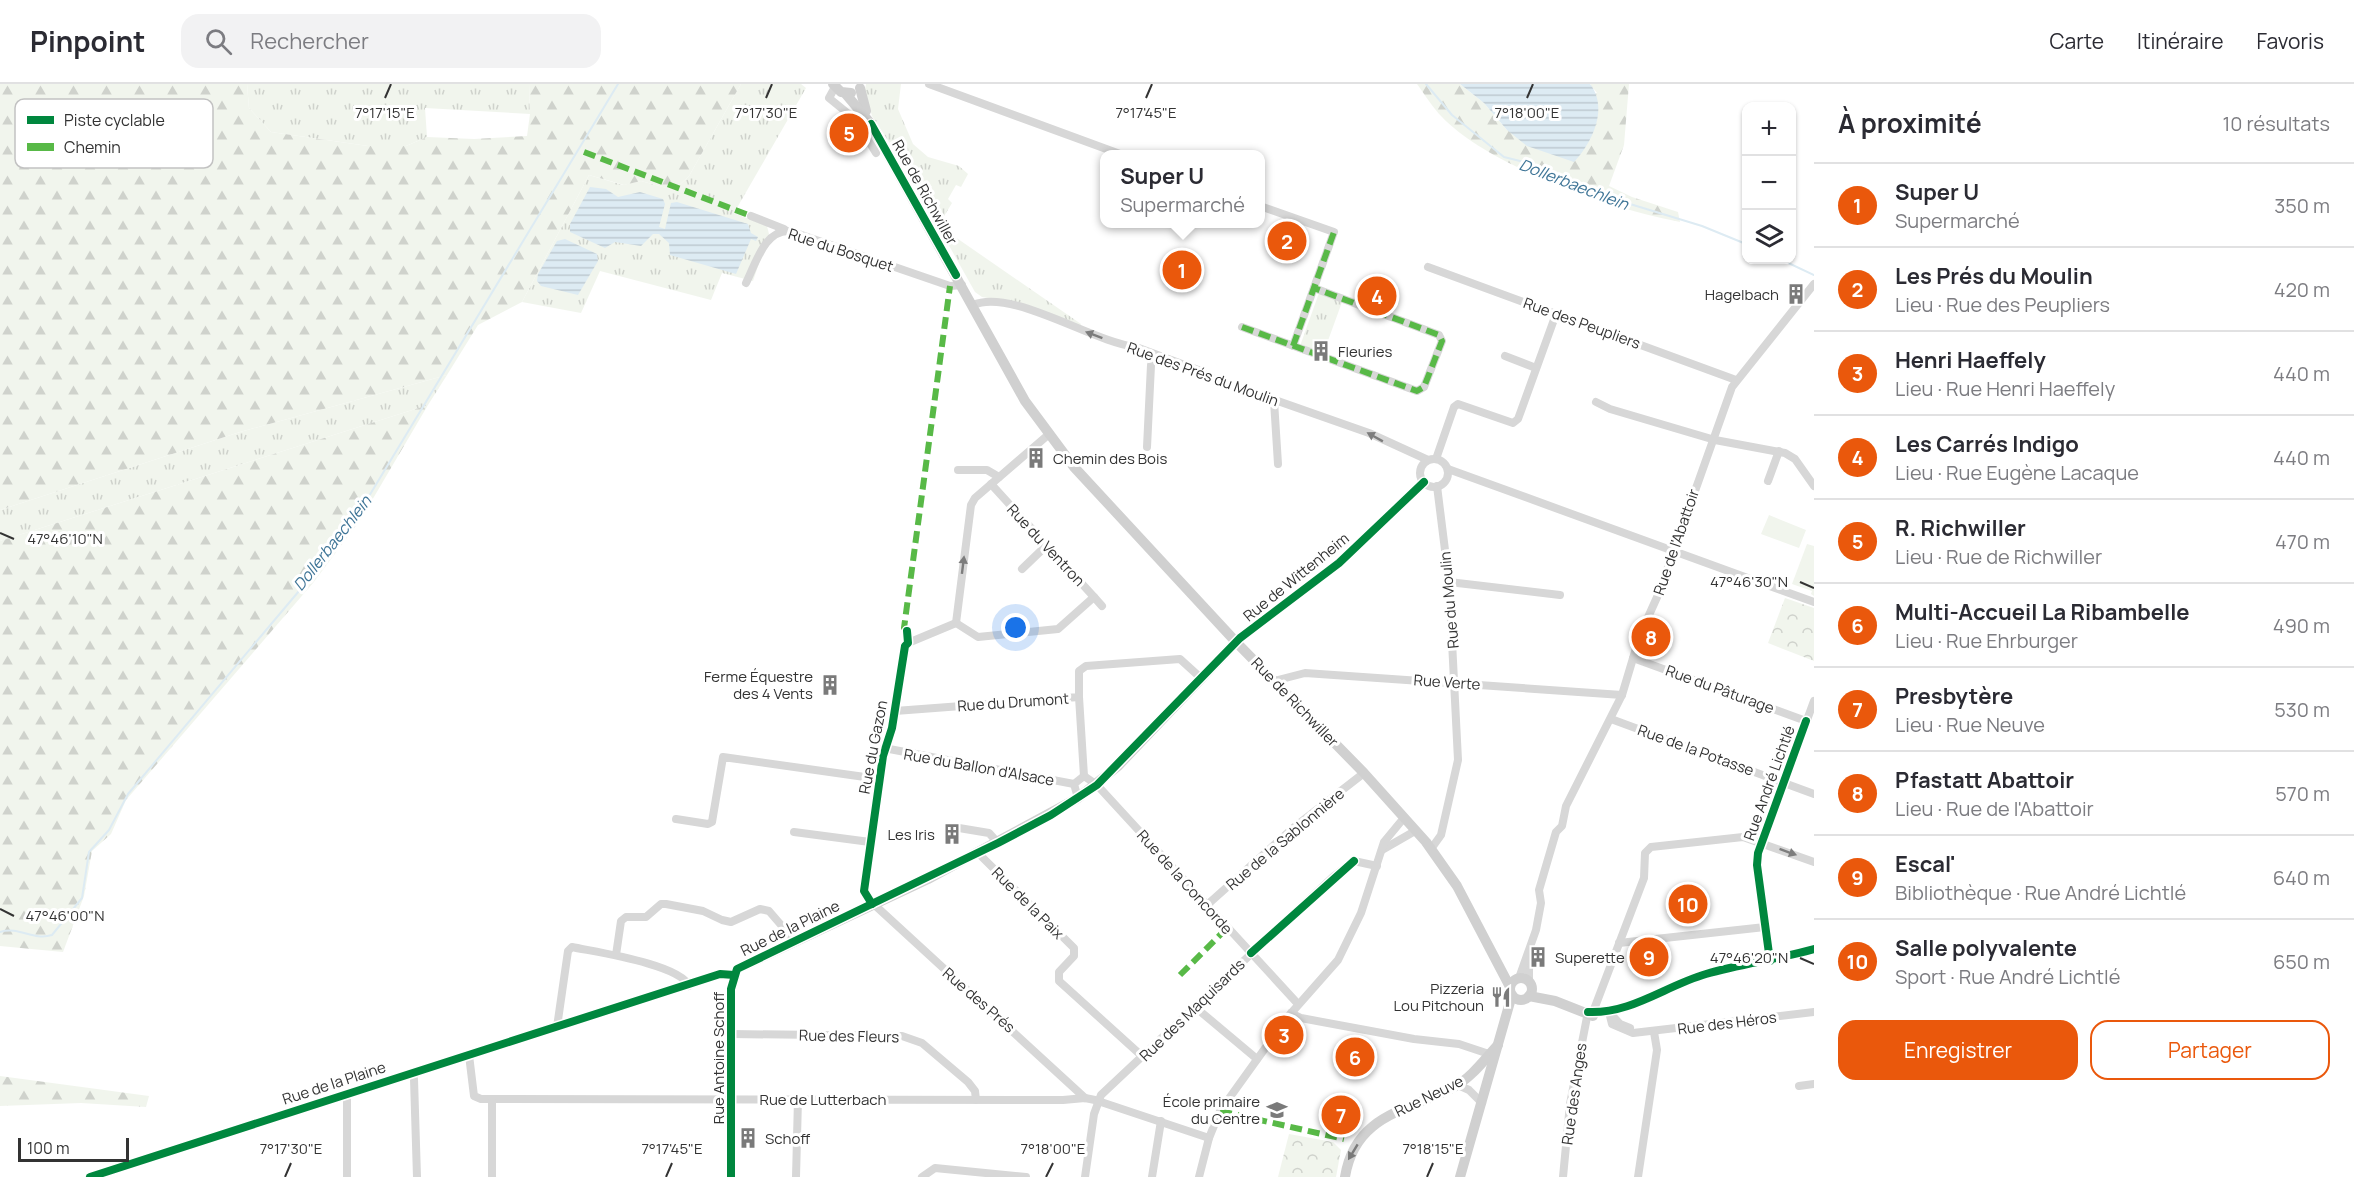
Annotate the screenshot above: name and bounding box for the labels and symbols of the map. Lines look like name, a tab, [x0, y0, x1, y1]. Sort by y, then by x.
legend	[15, 99, 213, 168]
text: 7°17'15"E	[355, 102, 415, 123]
text: 7°17'30"E	[735, 102, 797, 123]
text: 7°17'45"E	[1116, 102, 1177, 123]
text: 7°18'00"E	[1495, 102, 1559, 123]
text: Piste cyclable	[64, 109, 165, 131]
pin: 5	[830, 110, 868, 156]
text: Chemin	[64, 136, 121, 158]
street label: Rue de Richwiller	[887, 136, 963, 249]
water label: Dollerbaechlein	[1516, 153, 1632, 215]
pin: 2	[1268, 218, 1306, 264]
street label: Rue du Bosquet	[786, 223, 896, 277]
pin: 1	[1162, 248, 1202, 292]
pin: 4	[1358, 274, 1396, 318]
building icon: Hagelbach	[1784, 282, 1808, 306]
place label: Hagelbach	[1705, 284, 1779, 305]
street label: Rue des Peupliers	[1521, 292, 1643, 354]
one-way arrow	[1085, 330, 1103, 339]
street label: Rue des Prés du Moulin	[1124, 337, 1282, 411]
building icon: Fleuries	[1309, 339, 1333, 363]
place label: Fleuries	[1338, 341, 1392, 362]
one-way arrow	[1366, 432, 1383, 442]
building icon: Chemin des Bois	[1024, 446, 1048, 470]
place label: Chemin des Bois	[1053, 448, 1167, 469]
street label: Rue de l'Abattoir	[1648, 486, 1704, 598]
water label: Dollerbaechlein	[288, 490, 376, 595]
street label: Rue du Ventron	[1002, 499, 1090, 591]
text: 47°46'10"N	[27, 528, 103, 549]
street label: Rue de Wittenheim	[1239, 528, 1353, 626]
street label: Rue du Moulin	[1434, 551, 1464, 649]
one-way arrow	[959, 555, 968, 574]
text: 47°46'30"N	[1710, 571, 1788, 592]
your location	[1001, 613, 1030, 642]
pin: 8	[1632, 614, 1670, 660]
street label: Rue de Richwiller	[1247, 653, 1344, 752]
street label: Rue du Pâturage	[1663, 660, 1777, 718]
place label: Ferme Équestre des 4 Vents	[704, 666, 813, 704]
street label: Rue Verte	[1413, 669, 1481, 695]
building icon: Ferme Équestre des 4 Vents	[818, 673, 842, 697]
street label: Rue du Drumont	[957, 688, 1069, 716]
street label: Rue du Gazon	[854, 698, 892, 796]
street label: Rue de la Potasse	[1635, 719, 1757, 781]
street label: Rue André Lichtlé	[1738, 722, 1800, 844]
street label: Rue du Ballon d'Alsace	[902, 743, 1056, 791]
street label: Rue de la Sablonnière	[1221, 783, 1349, 895]
building icon: Les Iris	[940, 822, 964, 846]
place label: Les Iris	[887, 824, 935, 845]
street label: Rue de la Concorde	[1132, 825, 1238, 939]
one-way arrow	[1779, 847, 1797, 857]
street label: Rue de la Paix	[987, 862, 1069, 944]
pin: 10	[1668, 882, 1708, 926]
street label: Rue de la Plaine	[737, 895, 843, 961]
text: 47°46'00"N	[26, 905, 104, 926]
pin: 9	[1630, 934, 1668, 980]
building icon: Superette	[1526, 945, 1550, 969]
place label: Superette	[1555, 947, 1625, 968]
text: 47°46'20"N	[1710, 947, 1788, 968]
street label: Rue des Maquisards	[1135, 954, 1249, 1066]
street label: Rue des Prés	[938, 963, 1020, 1037]
place label: Pizzeria Lou Pitchoun	[1393, 978, 1484, 1016]
restaurant icon: Pizzeria Lou Pitchoun	[1489, 985, 1513, 1009]
street label: Rue Antoine Schoff	[708, 992, 729, 1124]
street label: Rue des Héros	[1676, 1006, 1778, 1039]
pin: 3	[1264, 1012, 1304, 1058]
street label: Rue des Fleurs	[799, 1025, 899, 1047]
pin: 6	[1336, 1034, 1374, 1080]
street label: Rue des Anges	[1556, 1042, 1592, 1146]
street label: Rue de la Plaine	[280, 1056, 389, 1110]
street label: Rue Neuve	[1391, 1070, 1467, 1122]
street label: Rue de Lutterbach	[759, 1089, 887, 1110]
place label: École primaire du Centre	[1163, 1091, 1260, 1129]
pin: 7	[1322, 1092, 1360, 1138]
school or university icon: École primaire du Centre	[1265, 1098, 1289, 1122]
building icon: Schoff	[736, 1126, 760, 1150]
place label: Schoff	[765, 1128, 810, 1149]
scale bar	[18, 1135, 129, 1162]
text: 7°17'30"E	[260, 1138, 322, 1159]
text: 7°17'45"E	[642, 1138, 703, 1159]
text: 7°18'00"E	[1021, 1138, 1085, 1159]
text: 7°18'15"E	[1403, 1138, 1463, 1159]
one-way arrow	[1347, 1144, 1358, 1160]

